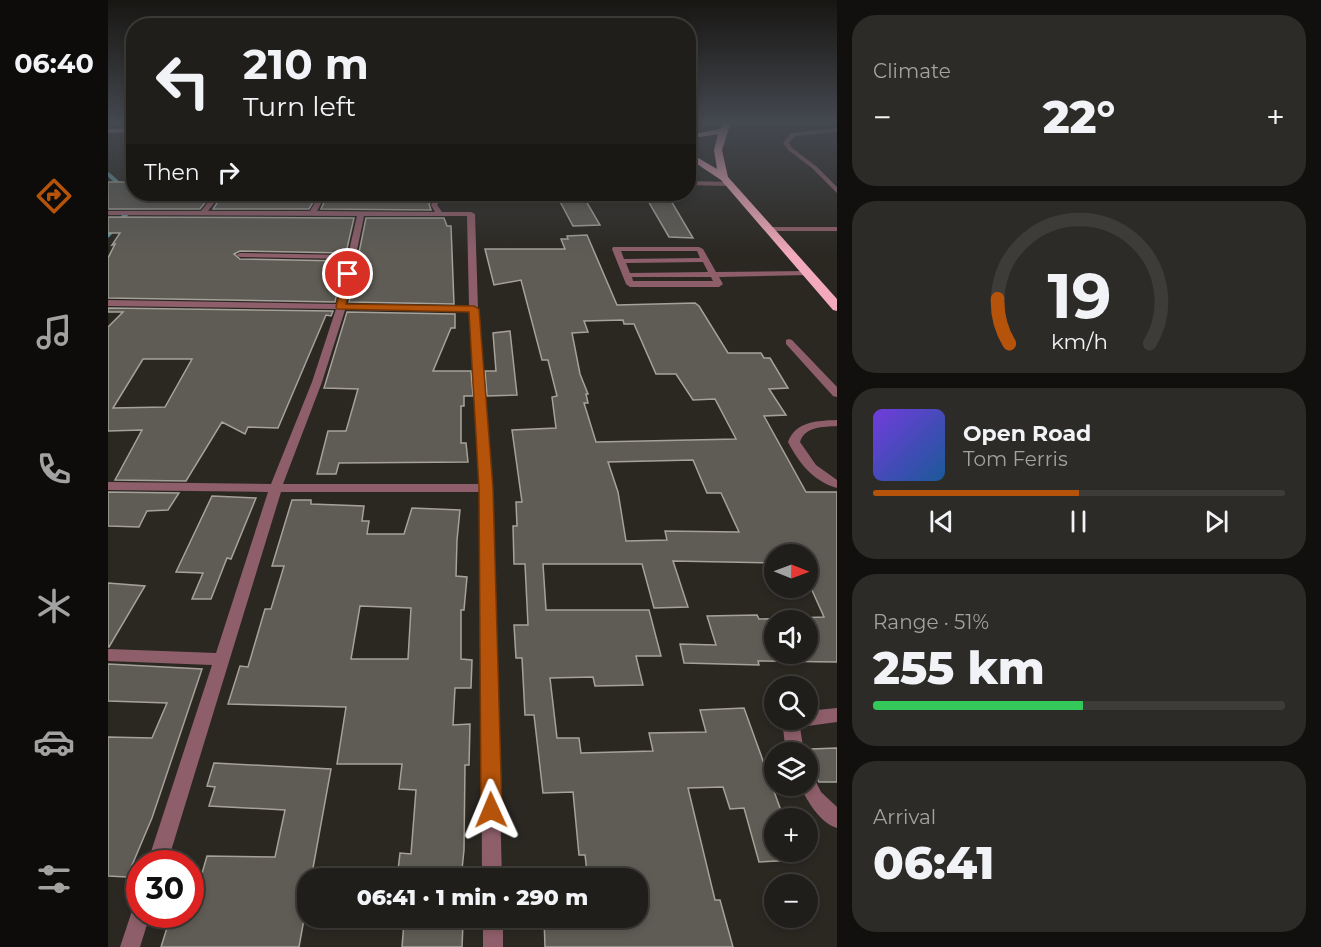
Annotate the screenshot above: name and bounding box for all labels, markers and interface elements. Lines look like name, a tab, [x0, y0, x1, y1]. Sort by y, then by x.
text: 210 m	[243, 38, 369, 90]
icon: left	[144, 42, 222, 120]
text: 06:40	[14, 47, 94, 80]
text: Climate	[873, 59, 951, 83]
text: 22°	[1043, 89, 1115, 144]
text: Turn left	[243, 90, 356, 123]
text: −	[873, 97, 892, 137]
text: +	[1266, 97, 1285, 137]
icon: right	[212, 156, 245, 189]
text: Then	[144, 159, 200, 186]
icon: directions	[33, 175, 75, 217]
pin	[322, 248, 373, 299]
icon: arrive	[331, 257, 364, 290]
text: 19	[1047, 258, 1111, 334]
icon: music	[33, 311, 75, 353]
text: km/h	[1050, 329, 1108, 355]
text: Open Road	[963, 420, 1091, 447]
text: Tom Ferris	[963, 447, 1068, 471]
icon: phone	[33, 448, 75, 490]
icon: previous	[925, 505, 958, 538]
icon: pause	[1062, 505, 1095, 538]
icon: next	[1200, 505, 1233, 538]
north arrow	[764, 544, 818, 598]
map controls	[764, 544, 818, 928]
icon: climate	[33, 585, 75, 627]
button: sound	[764, 610, 818, 664]
text: Range · 51%	[873, 610, 989, 634]
text: 255 km	[873, 640, 1045, 695]
button: search	[764, 676, 818, 730]
icon: car	[33, 721, 75, 763]
button: layers	[764, 742, 818, 796]
position arrow	[459, 778, 523, 842]
text: Arrival	[873, 805, 936, 829]
button: +	[764, 808, 818, 862]
text: 06:41	[873, 835, 994, 890]
speed limit sign: 30	[126, 850, 204, 928]
icon: filters	[33, 858, 75, 900]
button: −	[764, 874, 818, 928]
text: 06:41 · 1 min · 290 m	[357, 884, 588, 911]

